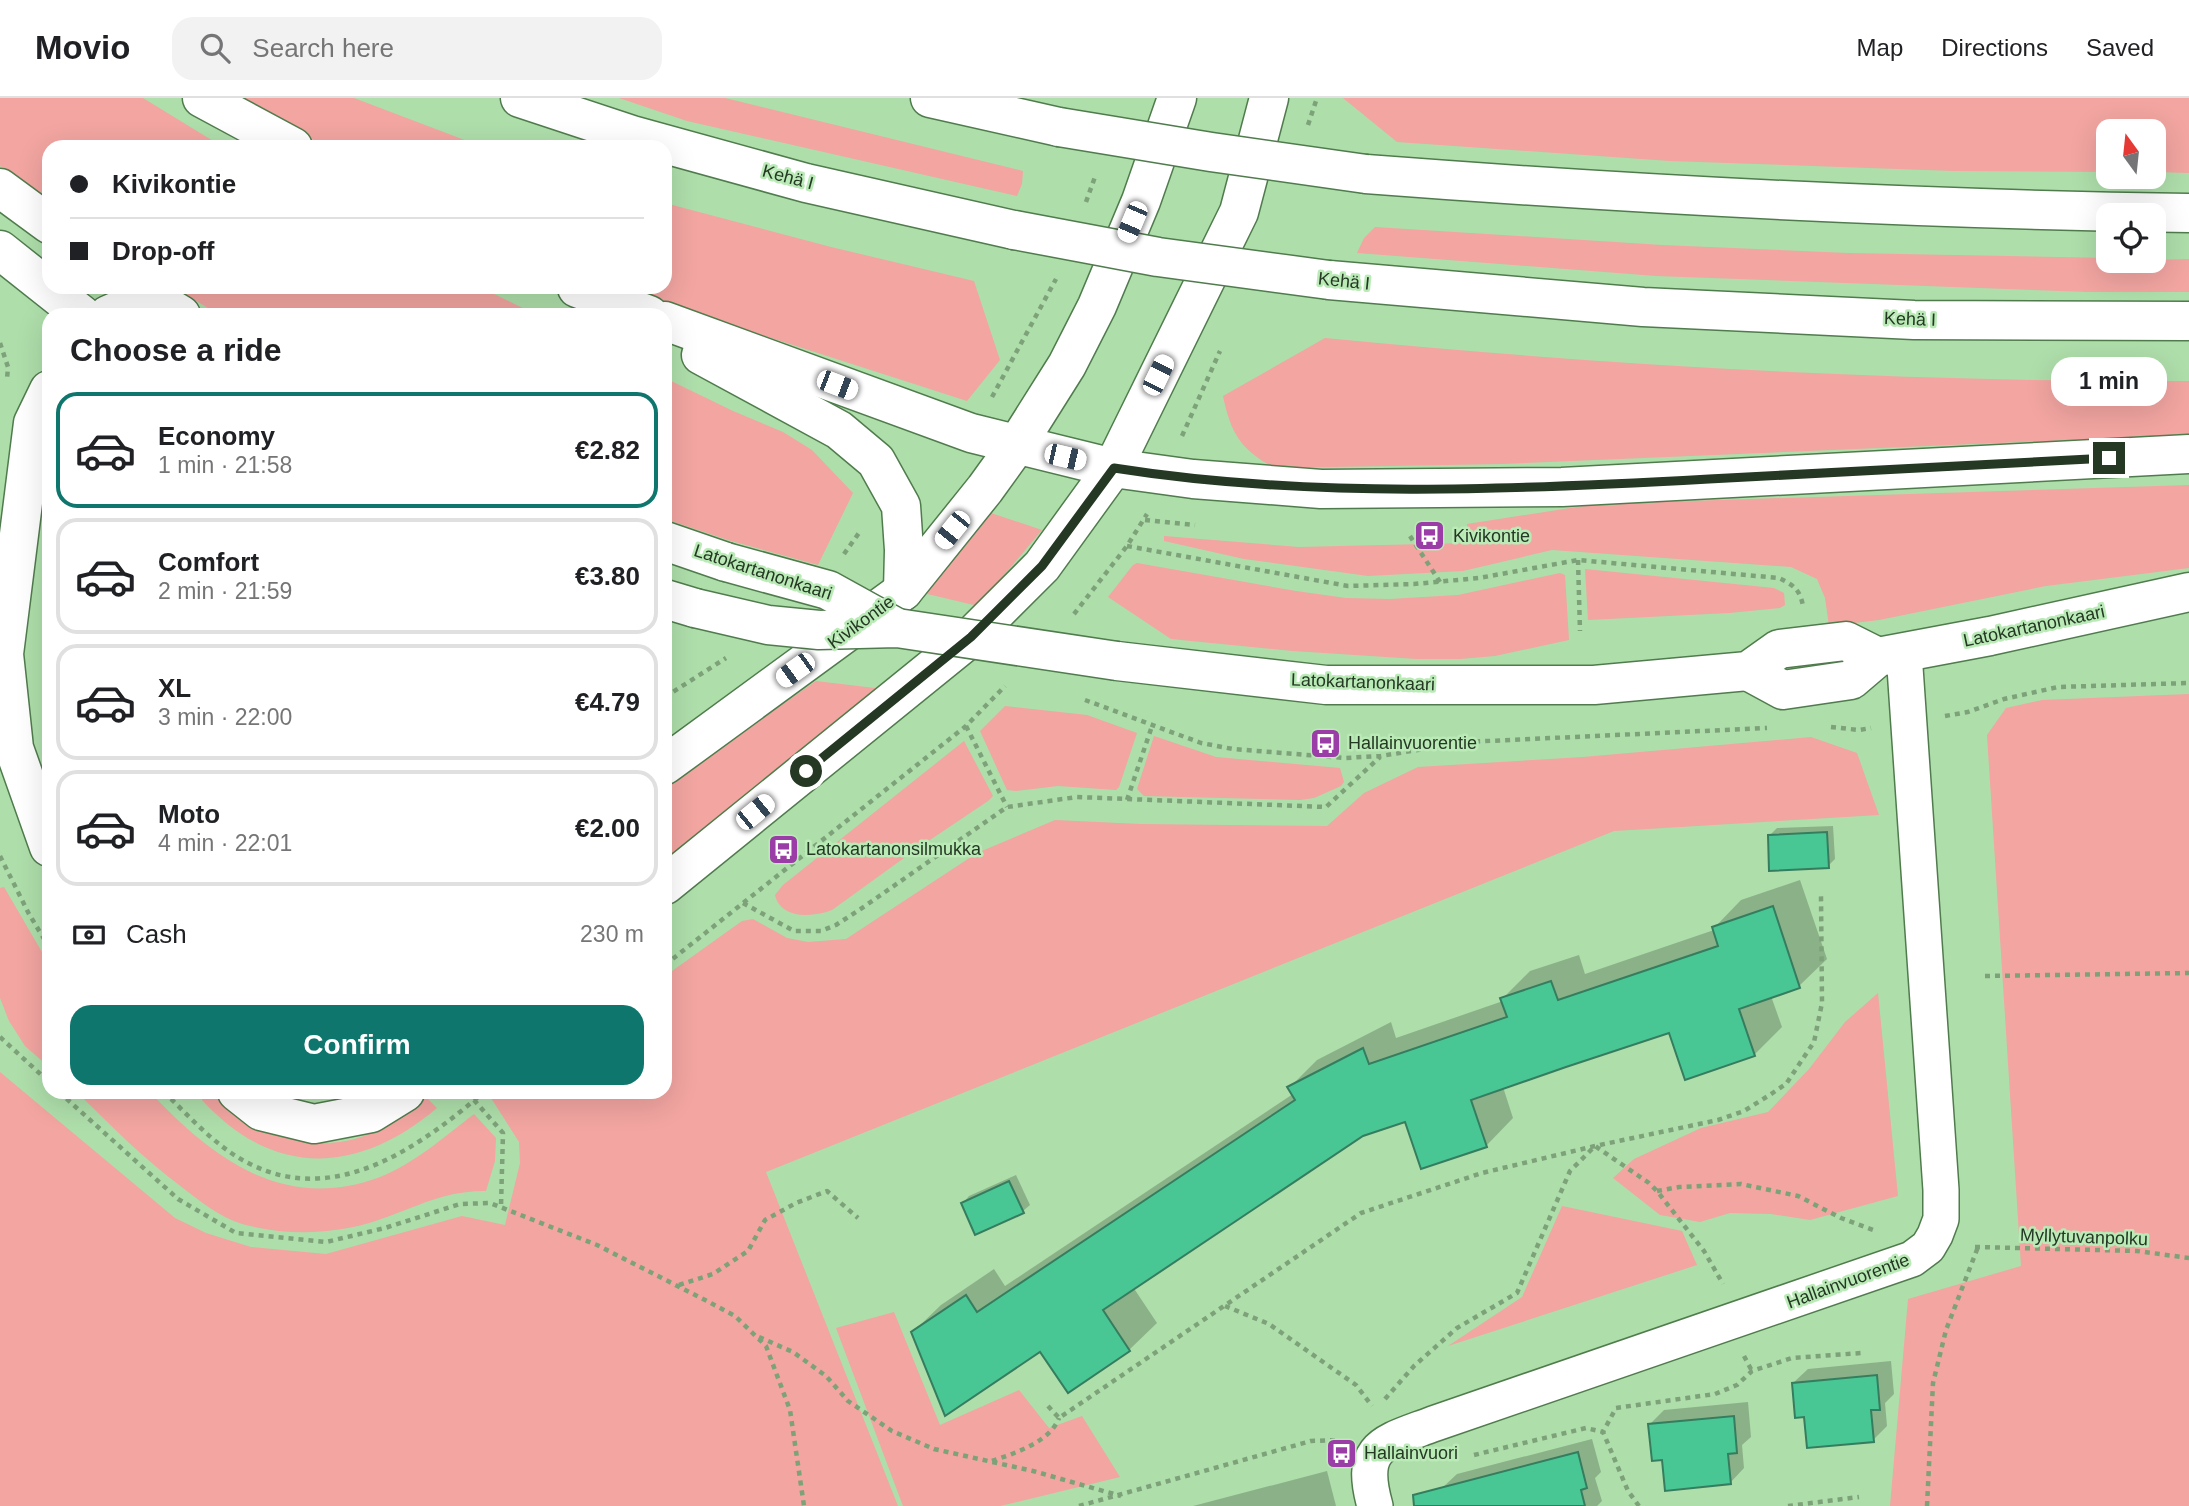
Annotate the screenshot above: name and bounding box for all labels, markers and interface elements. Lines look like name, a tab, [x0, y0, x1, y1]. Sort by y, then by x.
search box	[172, 17, 662, 80]
text: Movio	[35, 29, 130, 66]
icon: search	[196, 29, 234, 67]
text: Search here	[252, 33, 394, 63]
text: Map	[1857, 34, 1903, 61]
text: Directions	[1941, 34, 2048, 61]
text: Saved	[2086, 34, 2154, 61]
north arrow	[2096, 119, 2166, 189]
map controls	[2096, 119, 2166, 273]
street label: Kehä I	[760, 161, 816, 193]
text: Kivikontie	[112, 169, 236, 199]
car	[1115, 199, 1150, 245]
button: locate	[2096, 203, 2166, 273]
text: Drop-off	[112, 236, 215, 266]
street label: Kehä I	[1317, 268, 1371, 294]
street label: Kehä I	[1884, 308, 1936, 330]
text: Choose a ride	[70, 332, 282, 368]
car	[1140, 352, 1177, 398]
callout: 1 min	[2051, 356, 2167, 406]
car	[814, 368, 861, 402]
text: 1 min	[2079, 368, 2139, 394]
icon: car	[74, 419, 137, 482]
text: Economy	[158, 421, 275, 451]
text: €2.82	[575, 435, 640, 465]
car	[1043, 442, 1088, 472]
route end	[2093, 442, 2125, 474]
text: 1 min · 21:58	[158, 452, 292, 478]
car	[931, 507, 974, 553]
bus stop icon: Kivikontie	[1413, 519, 1447, 553]
place label: Kivikontie	[1453, 526, 1530, 546]
street label: Latokartanonkaari	[691, 540, 835, 604]
icon: car	[74, 545, 137, 608]
text: Comfort	[158, 547, 259, 577]
text: €3.80	[575, 561, 640, 591]
text: 2 min · 21:59	[158, 578, 292, 604]
street label: Kivikontie	[824, 591, 898, 653]
street label: Latokartanonkaari	[1961, 601, 2107, 651]
car	[772, 649, 819, 691]
street label: Latokartanonkaari	[1291, 669, 1435, 695]
icon: car	[74, 671, 137, 734]
text: XL	[158, 673, 191, 703]
text: €4.79	[575, 687, 640, 717]
text: 3 min · 22:00	[158, 704, 292, 730]
bus stop icon: Hallainvuorentie	[1308, 726, 1342, 760]
place label: Hallainvuorentie	[1348, 733, 1477, 753]
route start	[790, 755, 822, 787]
car	[733, 791, 778, 833]
icon: car	[74, 797, 137, 860]
text: Moto	[158, 799, 220, 829]
text: €2.00	[575, 813, 640, 843]
text: 4 min · 22:01	[158, 830, 292, 856]
bus stop icon: Latokartanonsilmukka	[766, 832, 800, 866]
place label: Latokartanonsilmukka	[806, 839, 982, 859]
icon: cash	[70, 916, 108, 954]
text: Cash	[126, 919, 187, 949]
text: 230 m	[580, 921, 644, 947]
button: Confirm	[70, 1005, 644, 1085]
street label: Myllytuvanpolku	[2020, 1225, 2148, 1249]
street label: Hallainvuorentie	[1784, 1250, 1912, 1312]
bus stop icon: Hallainvuori	[1324, 1436, 1358, 1470]
place label: Hallainvuori	[1364, 1443, 1458, 1463]

